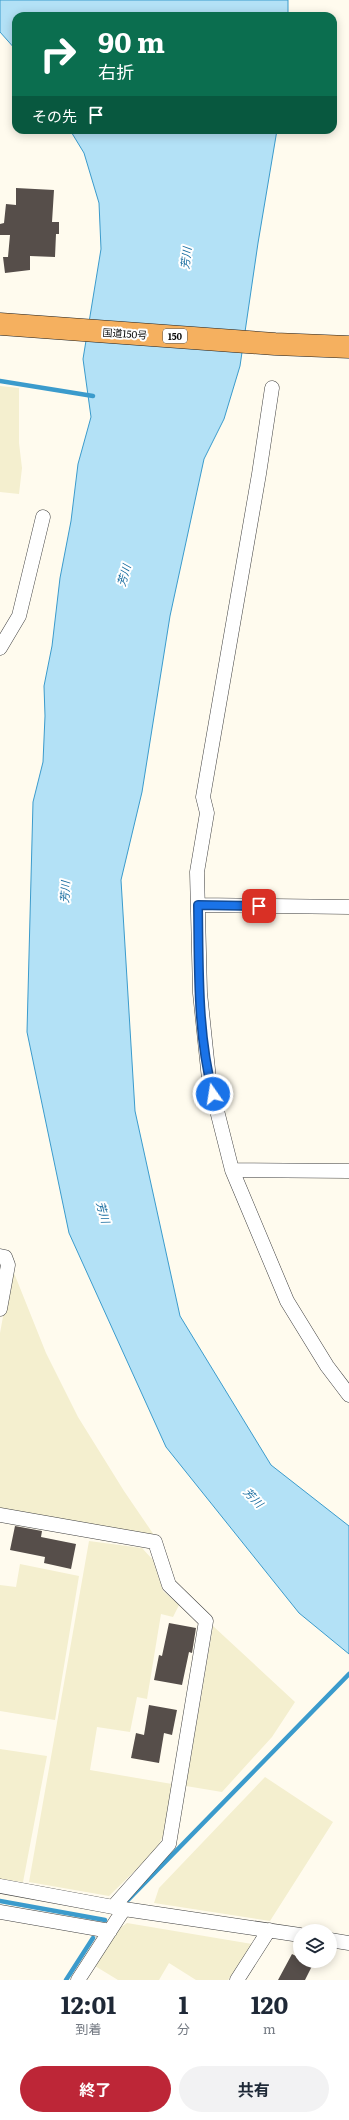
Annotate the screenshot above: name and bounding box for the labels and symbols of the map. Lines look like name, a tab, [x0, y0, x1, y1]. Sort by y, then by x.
water label: 芳川	[176, 245, 194, 270]
street label: 国道150号	[102, 324, 148, 342]
road number: 150	[163, 329, 187, 343]
water label: 芳川	[112, 561, 134, 588]
water label: 芳川	[55, 880, 73, 903]
pin	[242, 889, 276, 923]
position arrow	[192, 1073, 234, 1115]
water label: 芳川	[93, 1199, 115, 1226]
water label: 芳川	[241, 1484, 268, 1511]

